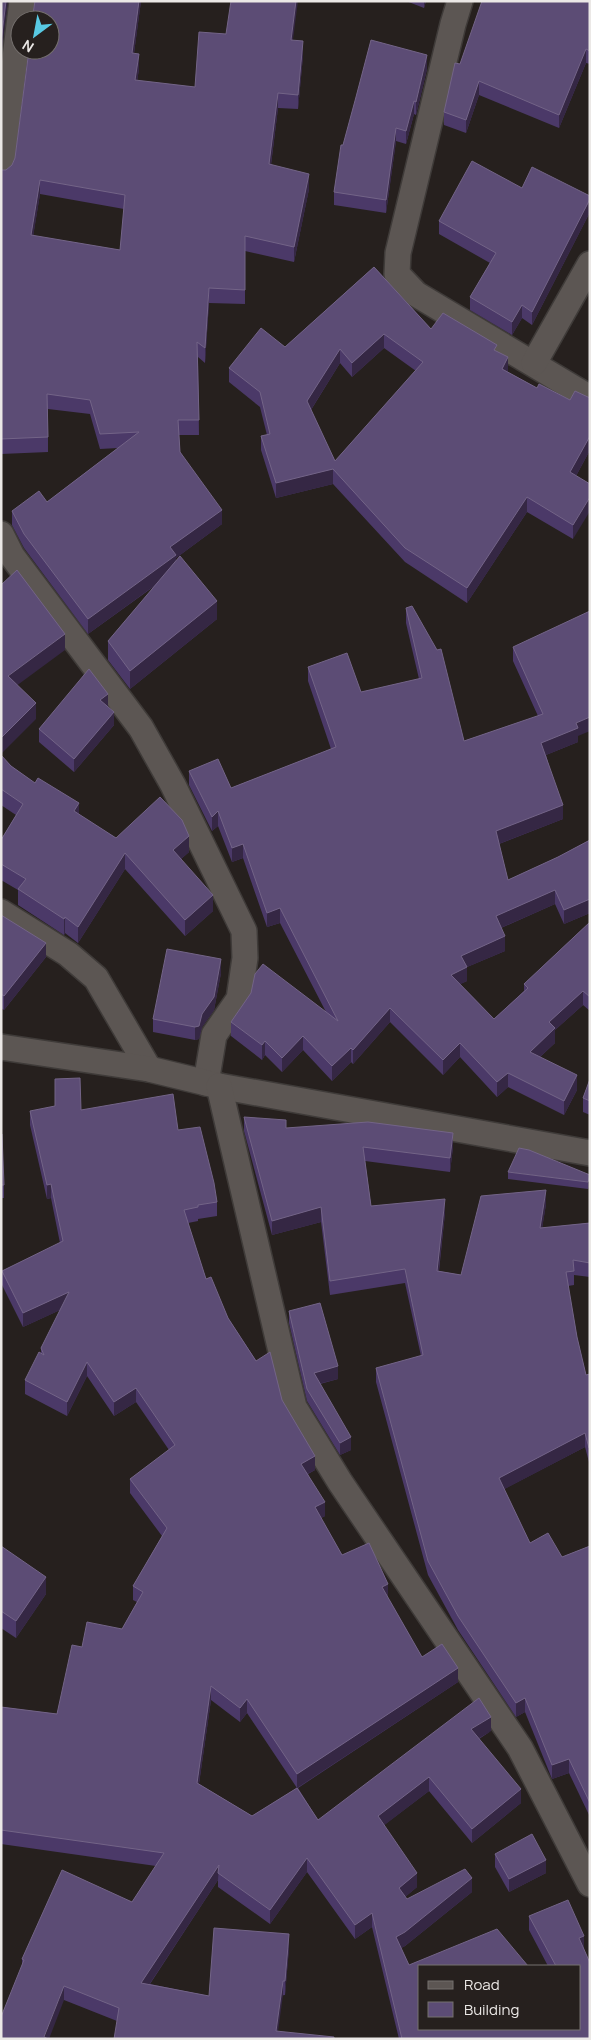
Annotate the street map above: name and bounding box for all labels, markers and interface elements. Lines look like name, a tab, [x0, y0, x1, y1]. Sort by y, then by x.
north arrow	[10, 10, 60, 60]
text: N	[19, 36, 37, 57]
legend	[418, 1965, 581, 2030]
text: Road	[464, 1974, 500, 1995]
text: Building	[464, 1999, 519, 2020]

